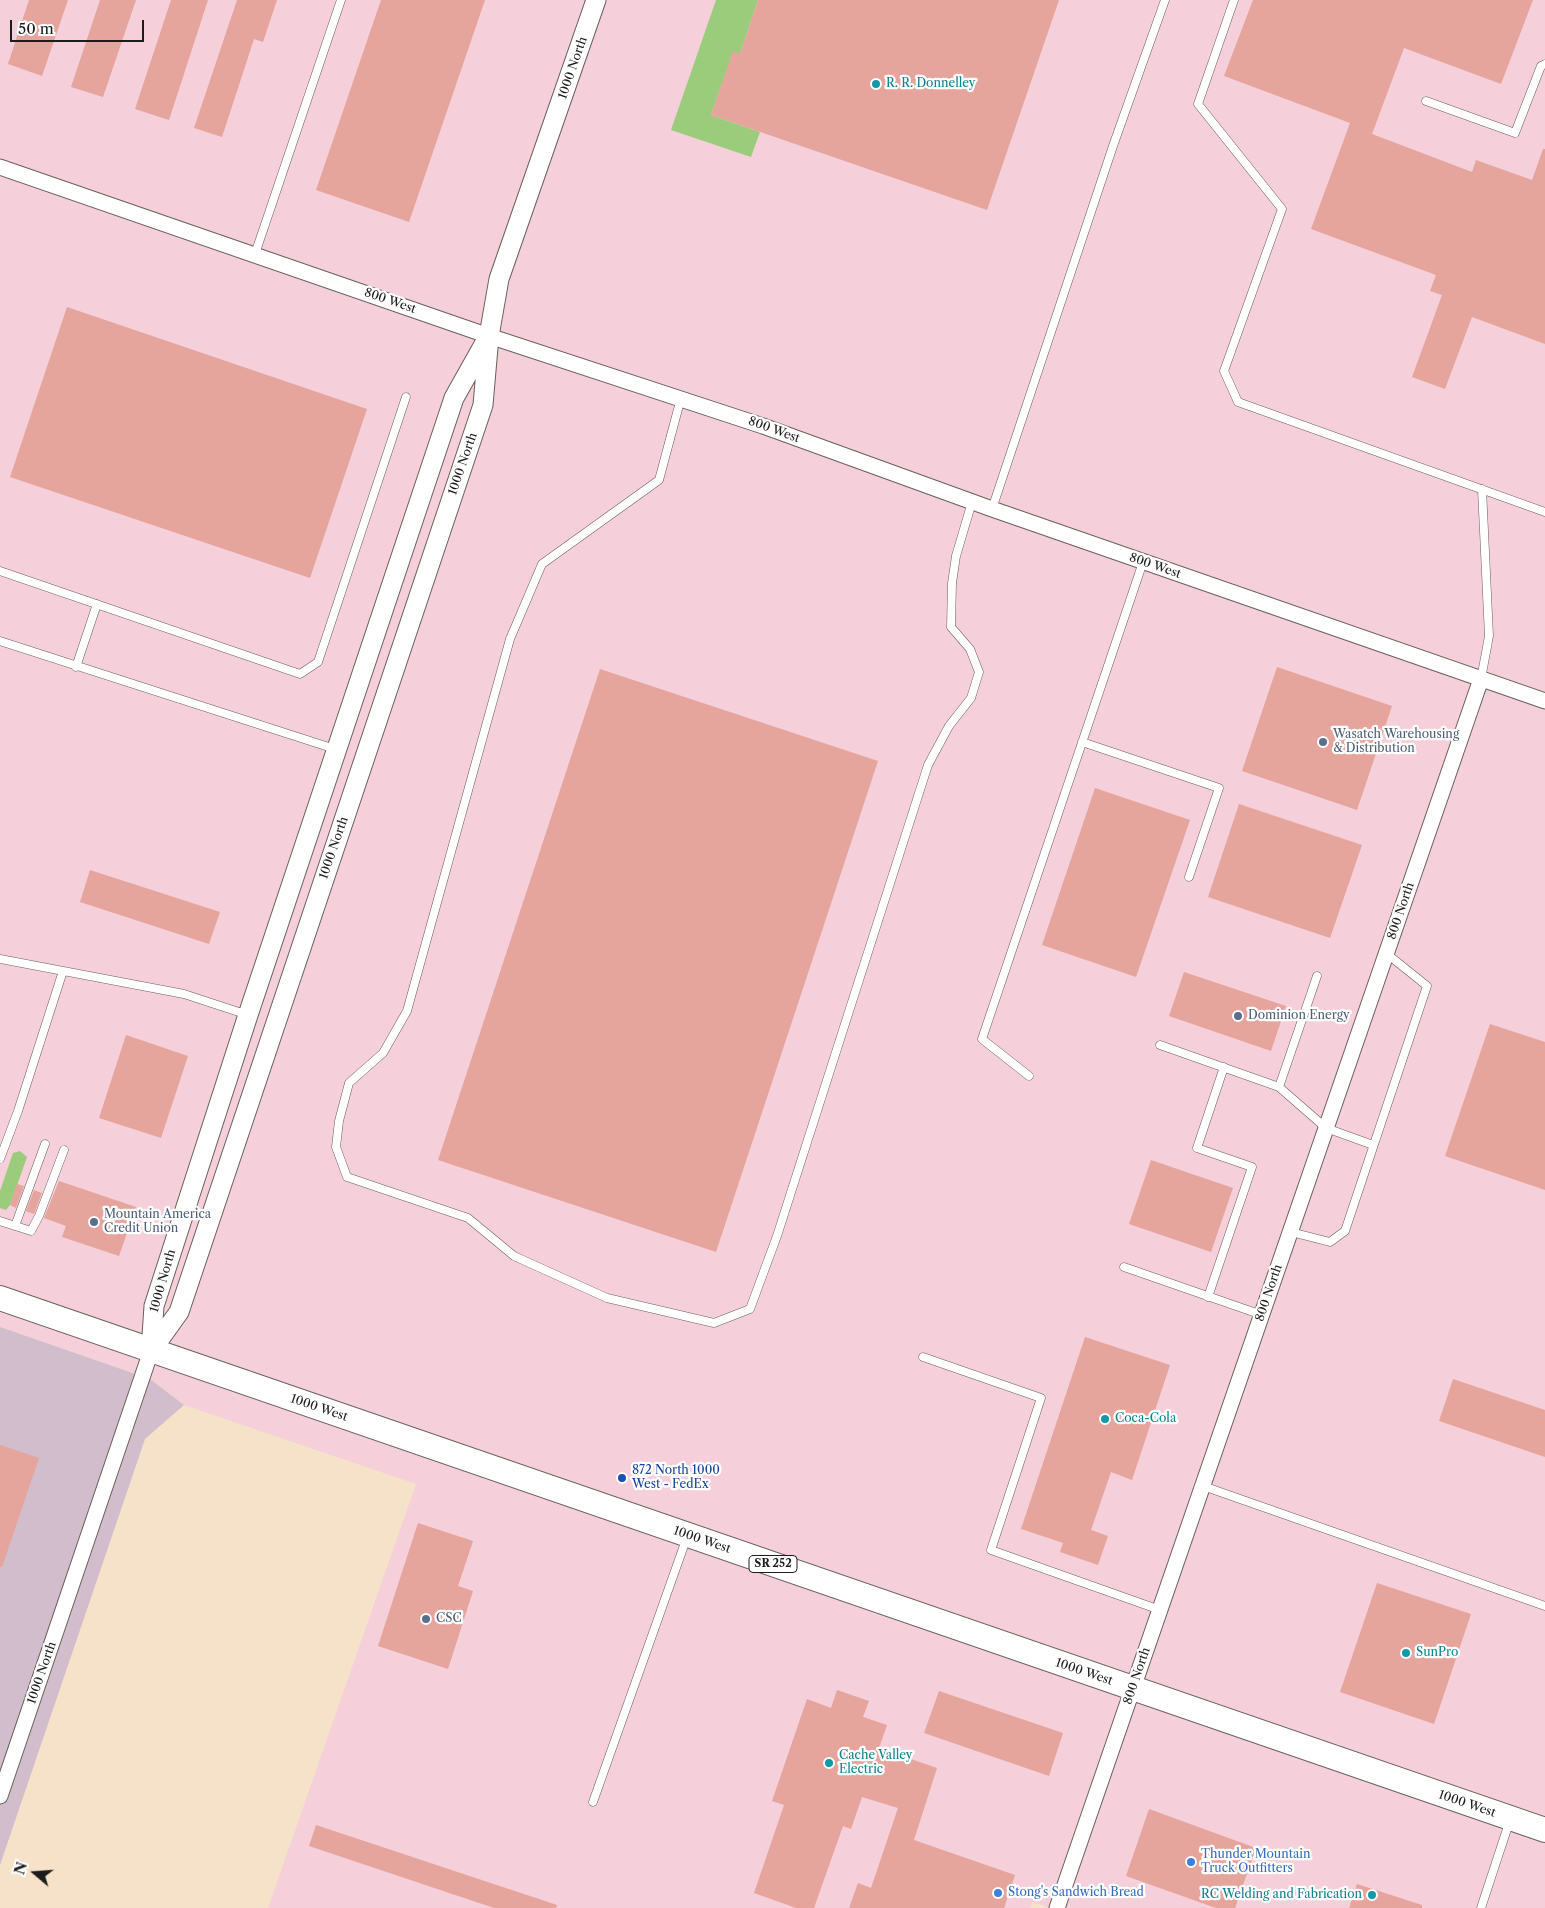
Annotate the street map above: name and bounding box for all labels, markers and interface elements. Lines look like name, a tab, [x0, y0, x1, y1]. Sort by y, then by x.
scale bar	[12, 10, 146, 42]
text: 50 m	[18, 19, 54, 38]
street label: 1000 North	[556, 35, 590, 101]
place label: R. R. Donnelley	[886, 77, 975, 91]
marker: R. R. Donnelley	[870, 78, 882, 90]
street label: 800 West	[362, 285, 418, 317]
street label: 800 West	[746, 414, 802, 446]
street label: 1000 North	[446, 431, 480, 497]
street label: 800 West	[1127, 550, 1183, 582]
place label: Wasatch Warehousing & Distribution	[1333, 728, 1459, 756]
marker: Wasatch Warehousing & Distribution	[1317, 736, 1329, 748]
street label: 1000 North	[317, 815, 351, 881]
street label: 800 North	[1385, 881, 1417, 941]
place label: Dominion Energy	[1248, 1009, 1350, 1023]
marker: Dominion Energy	[1232, 1010, 1244, 1022]
place label: Mountain America Credit Union	[104, 1208, 211, 1236]
marker: Mountain America Credit Union	[88, 1216, 100, 1228]
street label: 1000 North	[147, 1248, 179, 1314]
street label: 800 North	[1253, 1263, 1285, 1323]
street label: 1000 West	[289, 1392, 349, 1424]
place label: Coca-Cola	[1115, 1412, 1176, 1426]
marker: Coca-Cola	[1099, 1413, 1111, 1425]
place label: 872 North 1000 West - FedEx	[632, 1464, 720, 1492]
marker: 872 North 1000 West - FedEx	[616, 1472, 628, 1484]
street label: 1000 West	[672, 1524, 732, 1556]
road number: SR 252	[749, 1556, 797, 1572]
place label: CSC	[436, 1612, 462, 1626]
marker: CSC	[420, 1613, 432, 1625]
street label: 1000 North	[25, 1640, 59, 1706]
street label: 800 North	[1121, 1646, 1153, 1706]
place label: SunPro	[1416, 1646, 1458, 1660]
marker: SunPro	[1400, 1647, 1412, 1659]
street label: 1000 West	[1054, 1656, 1114, 1688]
place label: Cache Valley Electric	[839, 1749, 912, 1777]
marker: Cache Valley Electric	[823, 1757, 835, 1769]
street label: 1000 West	[1437, 1788, 1497, 1820]
north arrow	[10, 1848, 60, 1898]
place label: Thunder Mountain Truck Outfitters	[1201, 1848, 1311, 1876]
marker: Thunder Mountain Truck Outfitters	[1185, 1856, 1197, 1868]
text: N	[10, 1860, 31, 1877]
place label: Stong's Sandwich Bread	[1008, 1886, 1144, 1900]
marker: Stong's Sandwich Bread	[992, 1887, 1004, 1899]
place label: RC Welding and Fabrication	[1201, 1888, 1362, 1902]
marker: RC Welding and Fabrication	[1366, 1889, 1378, 1901]

